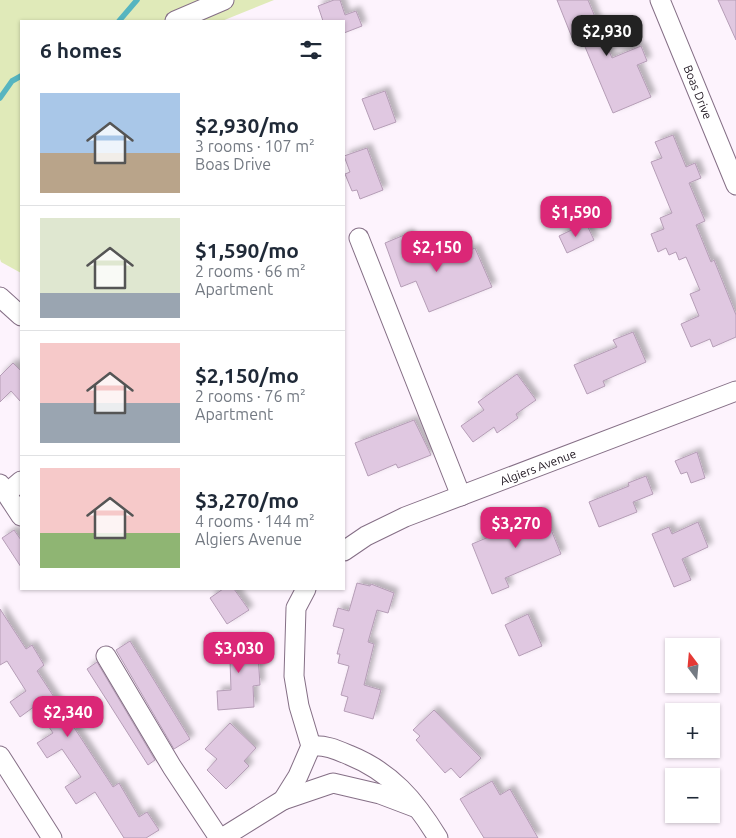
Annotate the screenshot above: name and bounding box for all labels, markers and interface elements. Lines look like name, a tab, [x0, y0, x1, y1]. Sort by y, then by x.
pin: $2,930	[566, 15, 648, 57]
text: $2,930	[582, 22, 632, 40]
icon: filters	[297, 36, 325, 64]
text: 6 homes	[40, 38, 122, 62]
street label: Boas Drive	[681, 63, 715, 121]
icon: home	[80, 113, 140, 173]
text: $2,930/mo	[195, 113, 299, 137]
text: 3 rooms · 107 m²	[195, 137, 315, 155]
text: Boas Drive	[195, 155, 271, 173]
pin: $1,590	[535, 196, 617, 238]
text: $1,590	[551, 203, 601, 221]
pin: $2,150	[396, 230, 478, 273]
icon: home	[80, 238, 140, 298]
text: $1,590/mo	[195, 238, 299, 262]
text: $2,150	[412, 238, 462, 256]
text: 2 rooms · 66 m²	[195, 262, 306, 280]
text: Apartment	[195, 280, 273, 298]
icon: home	[80, 363, 140, 423]
text: $2,150/mo	[195, 363, 299, 387]
text: 2 rooms · 76 m²	[195, 387, 306, 405]
text: Apartment	[195, 405, 273, 423]
street label: Algiers Avenue	[498, 447, 578, 487]
icon: home	[80, 488, 140, 548]
text: $3,270/mo	[195, 488, 299, 512]
pin: $3,270	[475, 506, 557, 549]
text: 4 rooms · 144 m²	[195, 512, 315, 530]
text: $3,270	[491, 514, 541, 532]
text: Algiers Avenue	[195, 530, 302, 548]
pin: $3,030	[198, 632, 280, 674]
north arrow	[665, 638, 720, 692]
map controls	[665, 638, 720, 823]
text: $3,030	[214, 639, 264, 657]
pin: $2,340	[27, 696, 109, 738]
text: $2,340	[43, 703, 93, 721]
button: +	[665, 703, 720, 758]
button: −	[665, 768, 720, 823]

